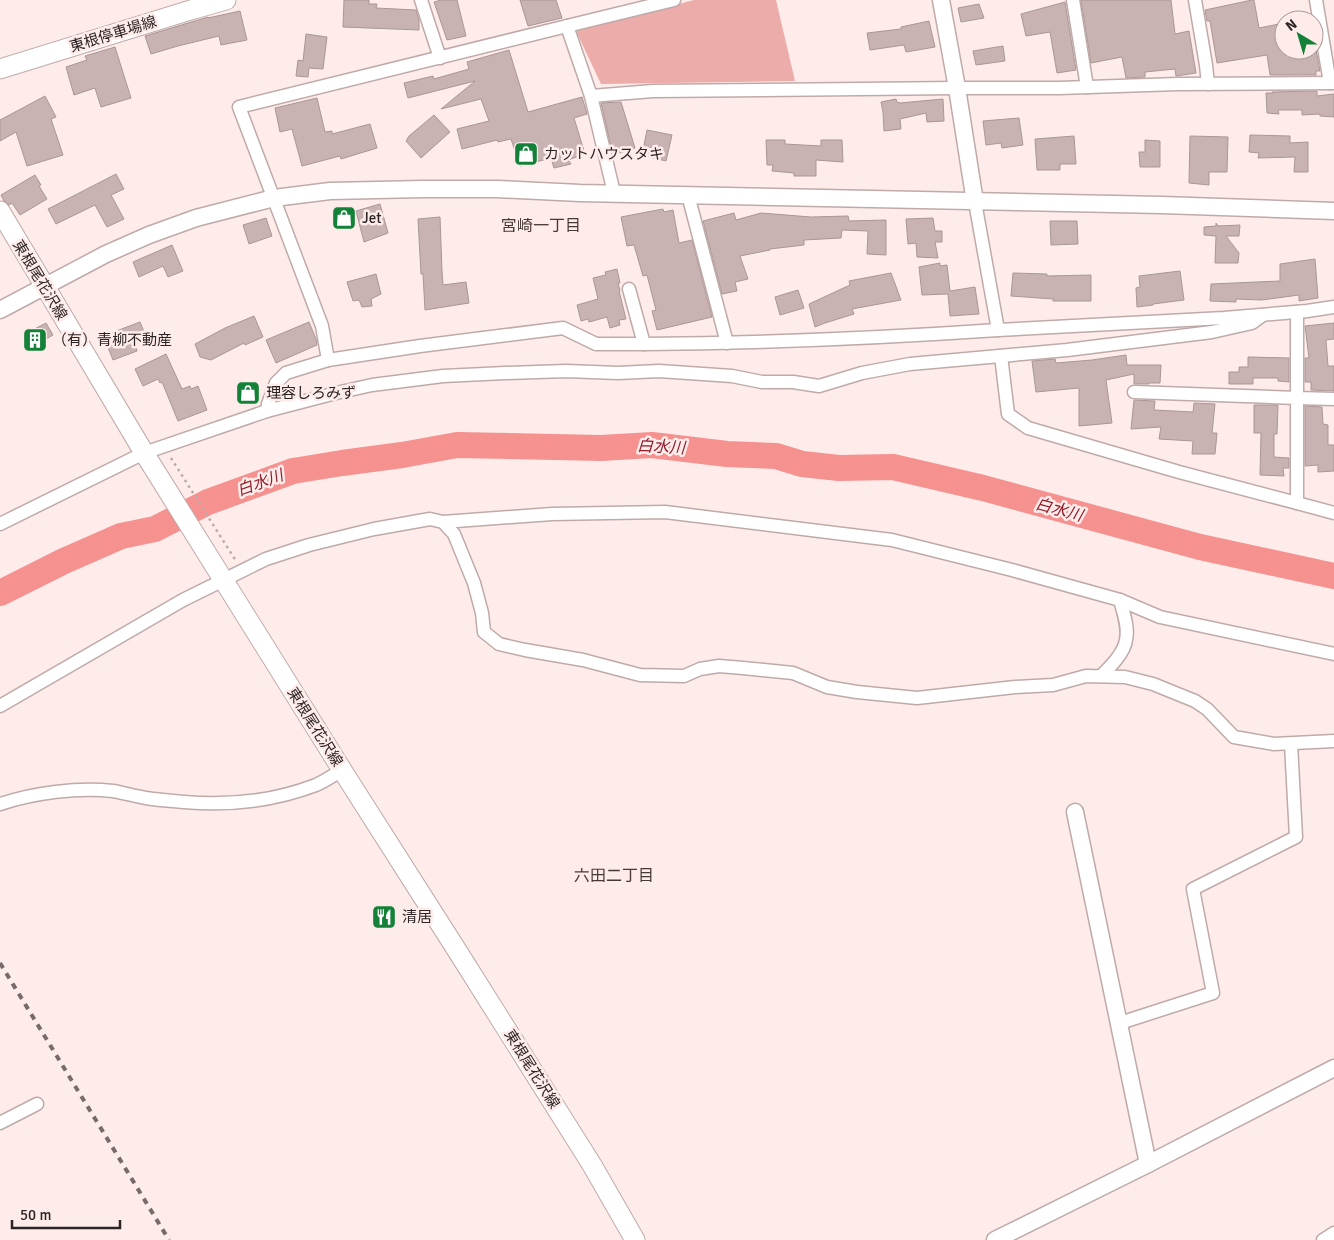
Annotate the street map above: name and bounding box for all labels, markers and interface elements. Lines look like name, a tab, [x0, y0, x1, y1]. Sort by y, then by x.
north arrow	[1274, 10, 1324, 60]
street label: 東根停車場線	[67, 12, 159, 56]
text: N	[1282, 15, 1300, 35]
shop icon: カットハウスタキ	[513, 141, 539, 167]
place label: カットハウスタキ	[544, 145, 664, 163]
shop icon: Jet	[331, 205, 357, 231]
place label: Jet	[362, 209, 382, 227]
district label: 宮崎一丁目	[501, 216, 581, 236]
street label: 東根尾花沢線	[9, 237, 71, 323]
building icon: （有）青柳不動産	[22, 327, 48, 353]
place label: （有）青柳不動産	[52, 331, 172, 349]
shop icon: 理容しろみず	[235, 380, 261, 406]
place label: 理容しろみず	[266, 384, 356, 402]
water label: 白水川	[637, 436, 687, 458]
water label: 白水川	[234, 465, 288, 501]
water label: 白水川	[1033, 494, 1087, 526]
street label: 東根尾花沢線	[284, 684, 346, 770]
district label: 六田二丁目	[574, 866, 654, 886]
restaurant icon: 清居	[371, 904, 397, 930]
place label: 清居	[402, 908, 432, 926]
street label: 東根尾花沢線	[501, 1026, 563, 1112]
scale bar	[12, 1198, 120, 1230]
text: 50 m	[20, 1206, 51, 1224]

